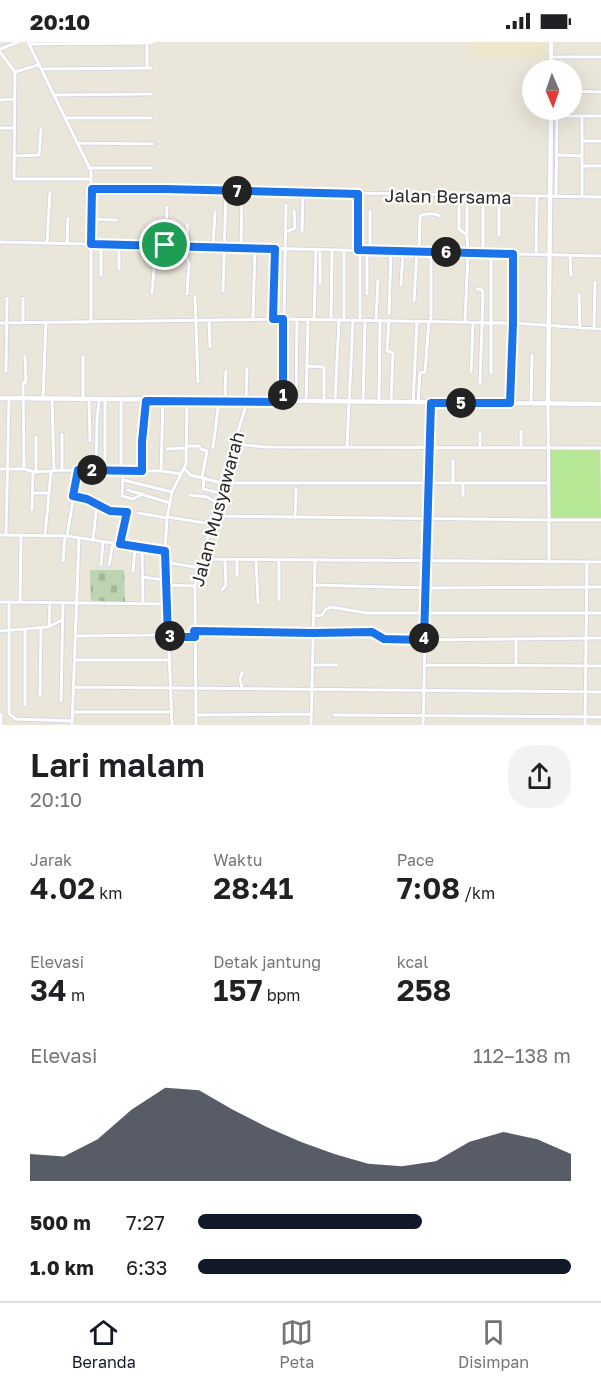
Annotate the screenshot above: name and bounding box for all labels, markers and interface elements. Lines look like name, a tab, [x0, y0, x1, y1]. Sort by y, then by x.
text: 20:10	[30, 8, 90, 35]
north arrow	[522, 60, 582, 120]
map controls	[522, 60, 582, 120]
pin: 7	[222, 176, 252, 206]
text: 7	[233, 181, 241, 201]
street label: Jalan Bersama	[384, 184, 512, 208]
pin	[139, 219, 190, 270]
icon: arrive	[148, 228, 181, 261]
pin: 6	[431, 237, 461, 267]
text: 6	[441, 242, 451, 262]
pin: 1	[268, 380, 298, 410]
text: 1	[279, 385, 287, 405]
pin: 5	[446, 388, 476, 418]
text: 5	[456, 393, 466, 413]
street label: Jalan Musyawarah	[186, 429, 248, 589]
pin: 2	[77, 455, 107, 485]
text: 2	[87, 460, 97, 480]
pin: 3	[155, 621, 185, 651]
pin: 4	[409, 623, 439, 653]
text: 3	[165, 626, 175, 646]
text: 4	[419, 628, 429, 648]
text: Lari malam	[30, 745, 205, 784]
button: share	[508, 745, 571, 808]
text: 20:10	[30, 787, 82, 811]
text: Jarak	[30, 850, 72, 870]
text: Waktu	[213, 850, 263, 870]
text: Pace	[397, 850, 434, 870]
text: 4.02	[30, 870, 95, 906]
text: 28:41	[213, 870, 293, 906]
text: 7:08	[397, 870, 460, 906]
text: km	[95, 883, 122, 903]
text: /km	[460, 883, 495, 903]
text: Elevasi	[30, 952, 84, 972]
text: Detak jantung	[213, 952, 321, 972]
text: kcal	[397, 952, 428, 972]
text: 34	[30, 972, 67, 1008]
text: 157	[213, 972, 263, 1008]
text: 258	[397, 972, 451, 1008]
text: m	[67, 985, 85, 1005]
text: bpm	[263, 985, 300, 1005]
text: Elevasi	[30, 1043, 97, 1067]
text: 112–138 m	[473, 1043, 571, 1067]
text: 500 m	[30, 1210, 91, 1234]
text: 7:27	[126, 1210, 165, 1234]
text: 1.0 km	[30, 1255, 94, 1279]
text: 6:33	[126, 1255, 168, 1279]
tab: Beranda	[72, 1316, 136, 1372]
tab: Peta	[279, 1316, 314, 1372]
tab: Disimpan	[458, 1316, 529, 1372]

